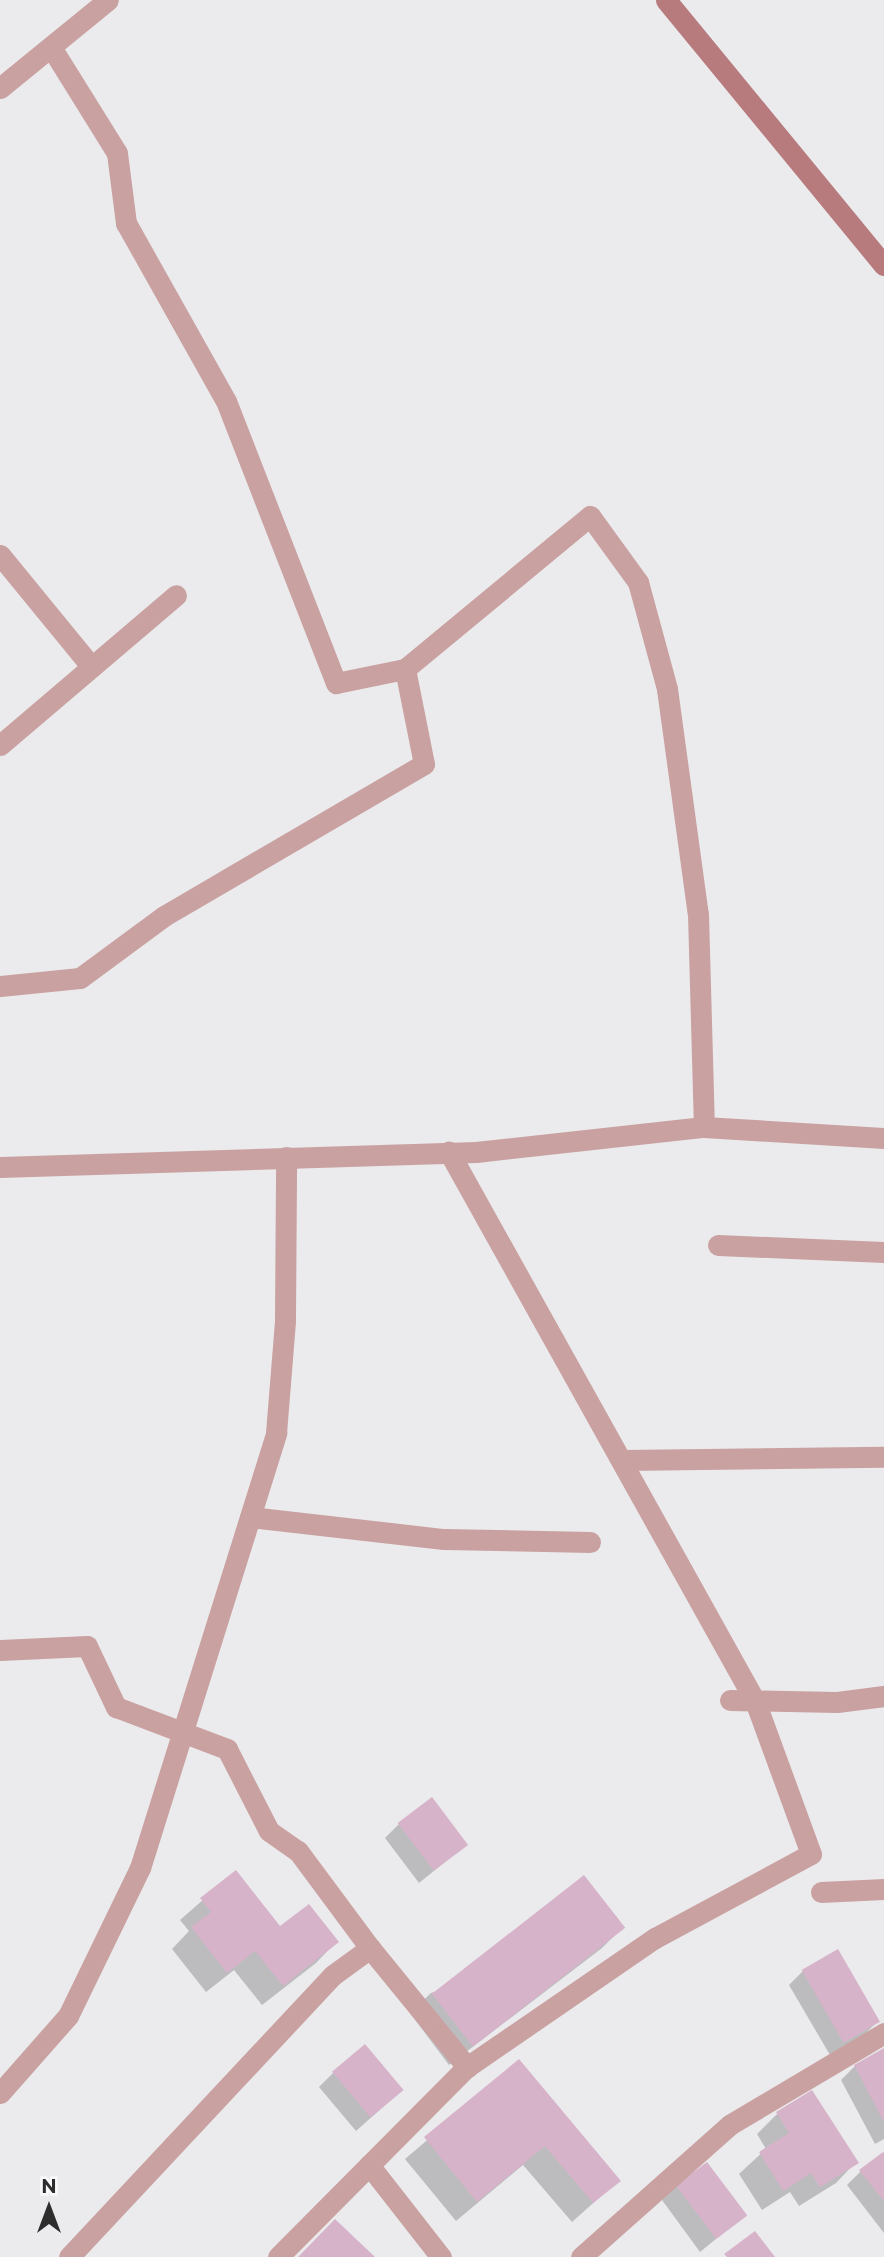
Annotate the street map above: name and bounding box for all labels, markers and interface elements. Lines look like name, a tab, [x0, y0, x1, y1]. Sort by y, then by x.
north arrow	[14, 2173, 84, 2243]
text: N	[41, 2175, 57, 2198]

